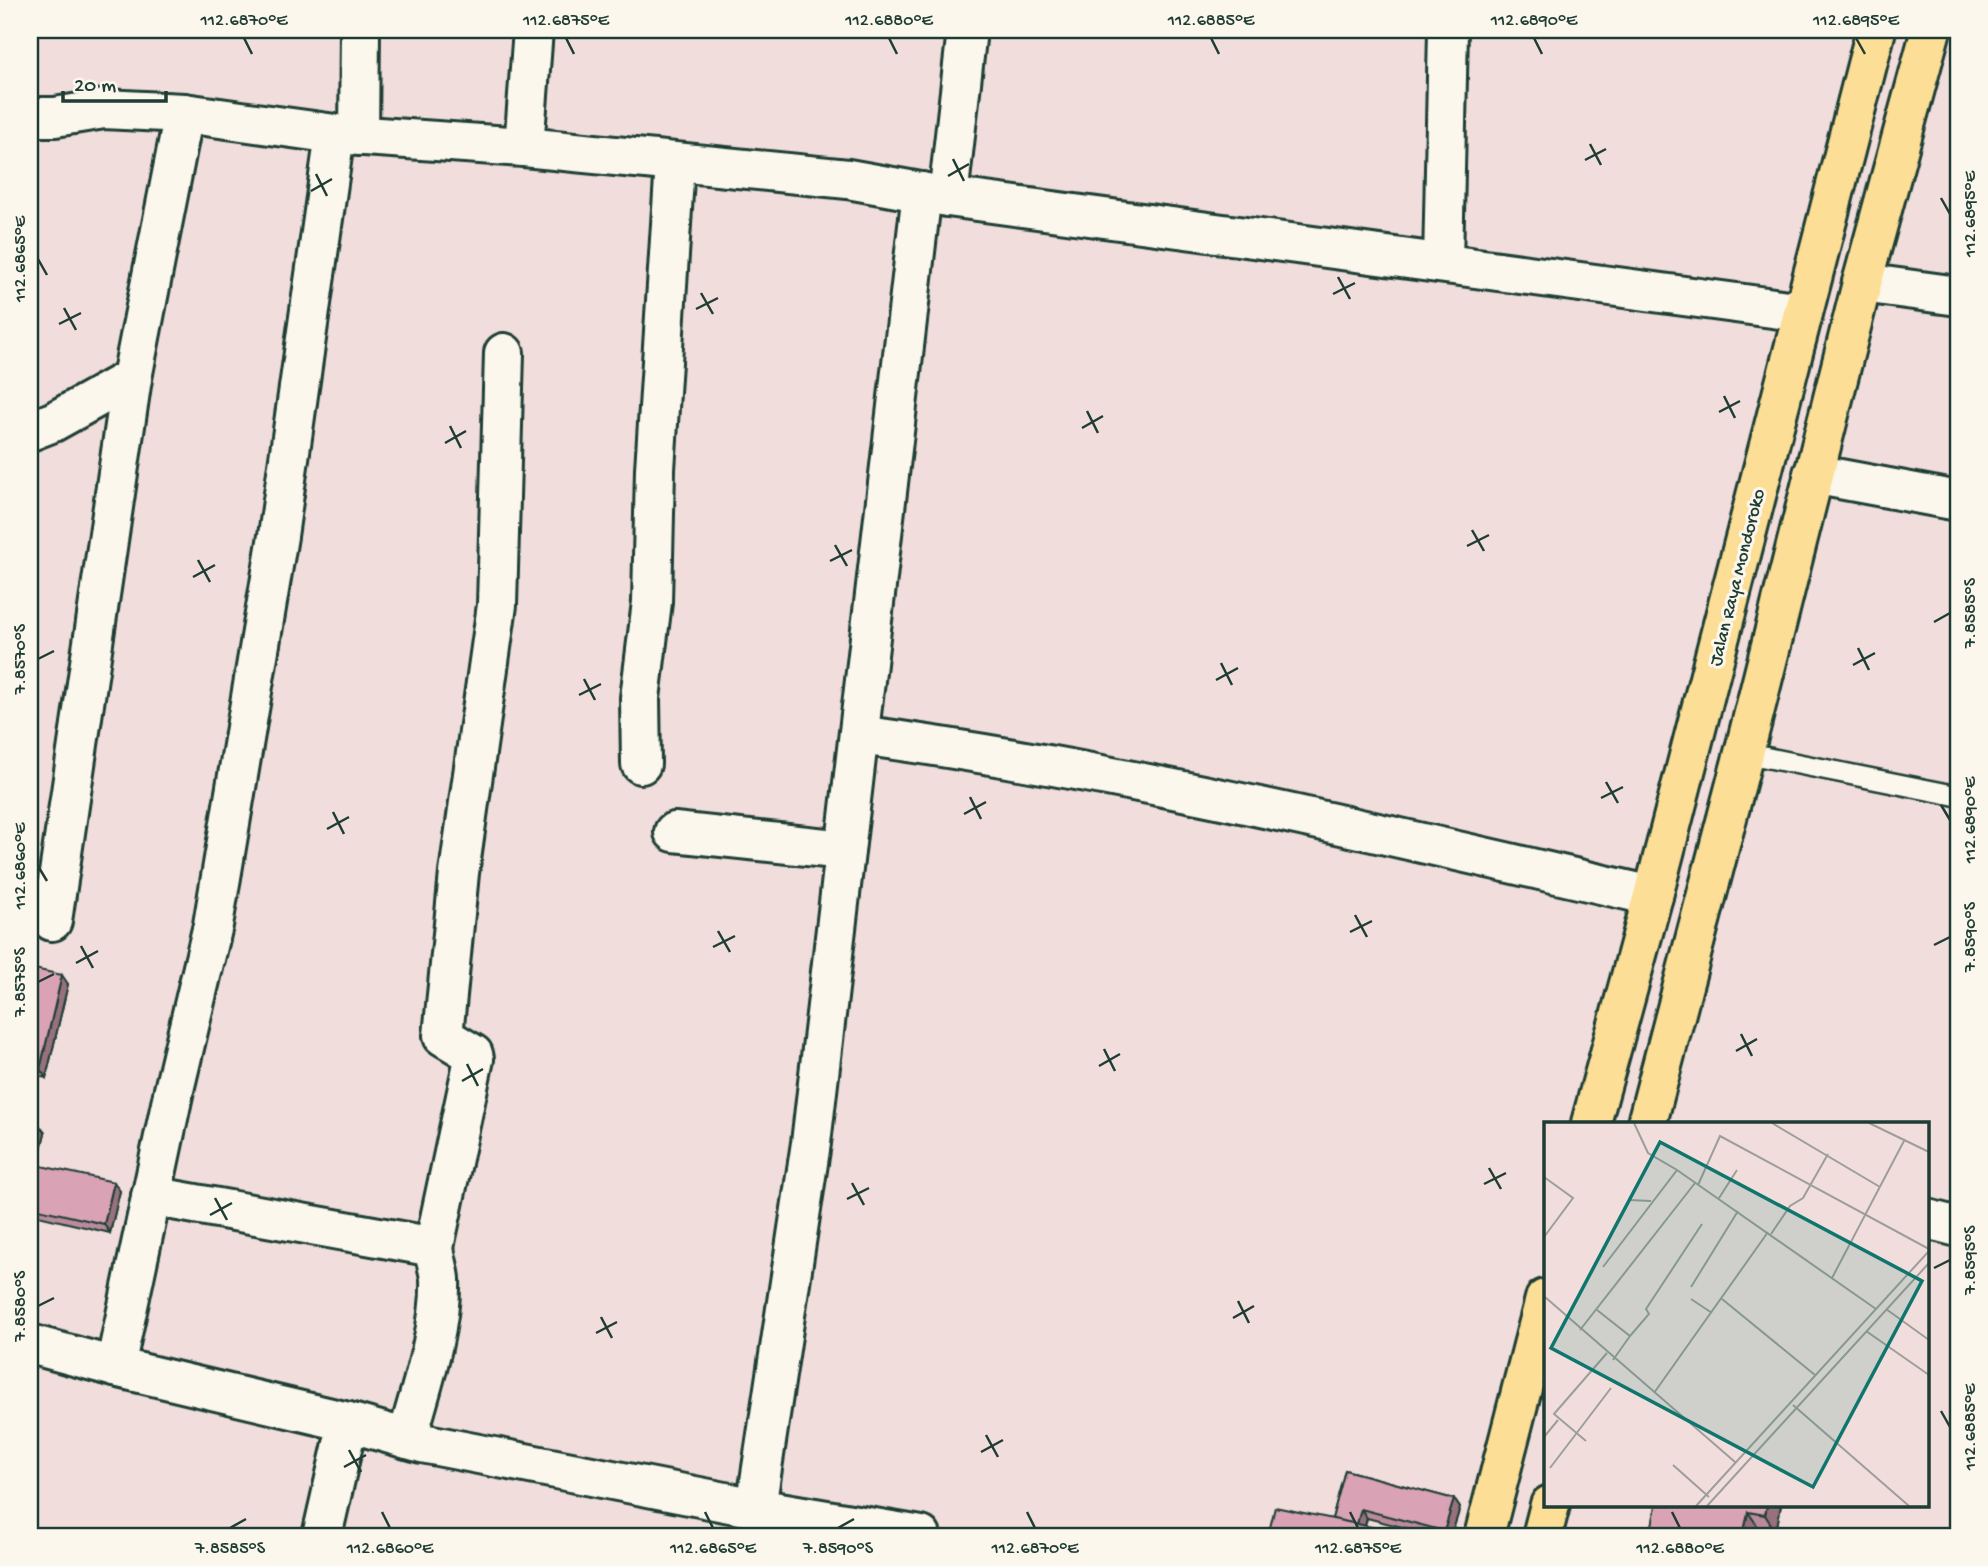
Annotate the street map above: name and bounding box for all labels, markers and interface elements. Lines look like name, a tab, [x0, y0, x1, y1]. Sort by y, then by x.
text: 112.6870°E	[200, 11, 288, 32]
text: 112.6875°E	[522, 11, 610, 32]
text: 112.6880°E	[844, 11, 933, 32]
text: 112.6885°E	[1167, 11, 1255, 32]
text: 112.6890°E	[1490, 11, 1578, 32]
text: 112.6895°E	[1812, 11, 1900, 32]
scale bar	[63, 60, 166, 104]
text: 20 m	[74, 75, 116, 100]
text: 112.6895°E	[1961, 170, 1982, 258]
text: 112.6865°E	[11, 215, 32, 303]
street label: Jalan Raya Mondoroko	[1705, 487, 1772, 669]
text: 7.8585°S	[1961, 577, 1982, 649]
text: 7.8570°S	[11, 623, 32, 695]
text: 112.6890°E	[1961, 776, 1982, 864]
text: 112.6860°E	[11, 822, 32, 910]
text: 7.8590°S	[1961, 901, 1982, 973]
text: 7.8575°S	[11, 947, 32, 1018]
inset map	[1544, 1122, 1928, 1506]
text: 7.8595°S	[1961, 1225, 1982, 1296]
text: 7.8580°S	[11, 1270, 32, 1342]
text: 112.6885°E	[1961, 1383, 1982, 1471]
text: 7.8585°S	[194, 1539, 266, 1560]
text: 112.6860°E	[346, 1539, 434, 1560]
text: 112.6865°E	[669, 1539, 757, 1560]
text: 7.8590°S	[802, 1539, 874, 1560]
text: 112.6870°E	[991, 1539, 1079, 1560]
text: 112.6875°E	[1314, 1539, 1402, 1560]
text: 112.6880°E	[1635, 1539, 1724, 1560]

